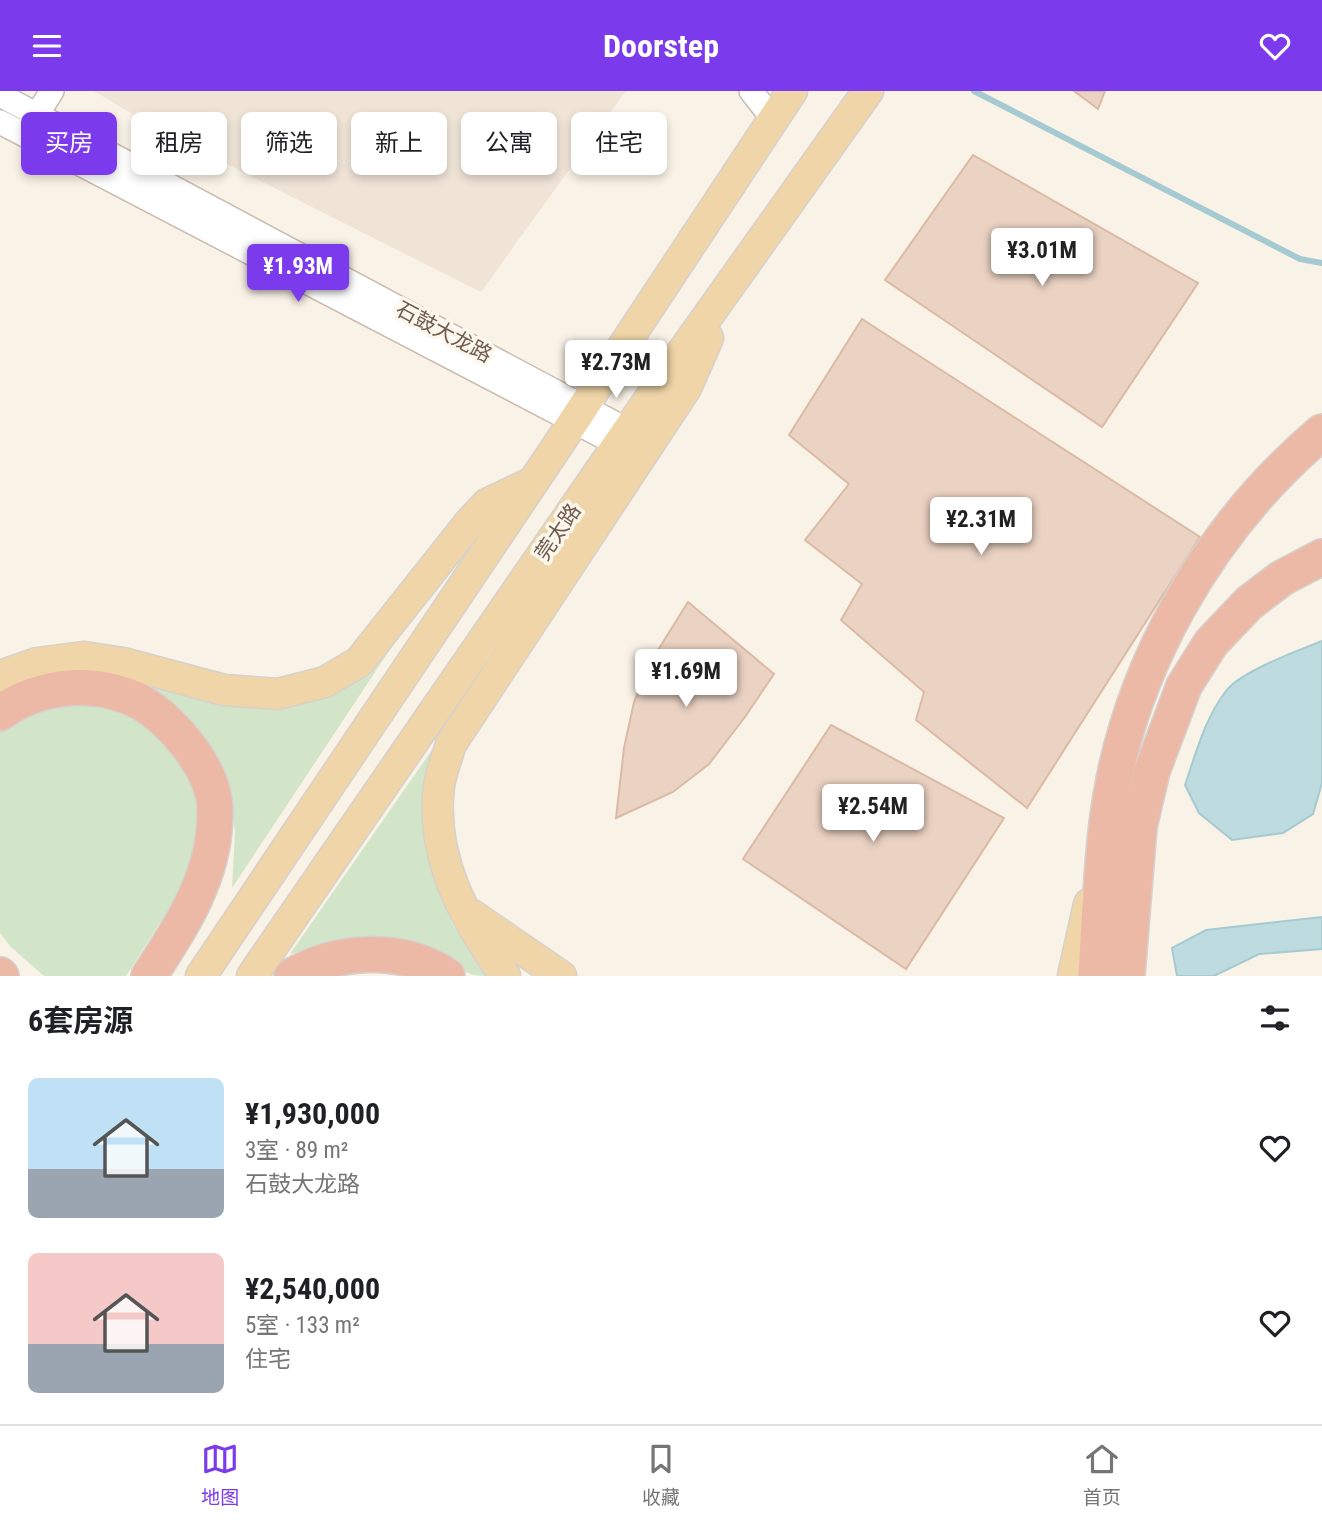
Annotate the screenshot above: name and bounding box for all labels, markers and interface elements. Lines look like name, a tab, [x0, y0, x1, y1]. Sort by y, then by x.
icon: menu	[28, 27, 66, 65]
text: Doorstep	[603, 27, 719, 65]
icon: heart	[1256, 27, 1294, 65]
chip: 买房	[21, 112, 117, 175]
chip: 租房	[131, 112, 227, 175]
chip: 筛选	[241, 112, 337, 175]
chip: 新上	[351, 112, 447, 175]
chip: 公寓	[461, 112, 557, 175]
chip: 住宅	[571, 112, 667, 175]
pin: ¥3.01M	[985, 229, 1099, 288]
text: ¥3.01M	[1007, 237, 1077, 264]
pin: ¥1.93M	[241, 245, 355, 304]
text: ¥1.93M	[263, 253, 333, 280]
street label: 石鼓大龙路	[392, 297, 496, 367]
pin: ¥2.73M	[559, 341, 673, 400]
text: ¥2.73M	[581, 349, 651, 376]
pin: ¥2.31M	[924, 497, 1038, 557]
street label: 莞太路	[530, 499, 586, 565]
text: ¥2.31M	[946, 506, 1016, 533]
pin: ¥1.69M	[629, 649, 743, 709]
text: ¥1.69M	[651, 658, 721, 685]
pin: ¥2.54M	[816, 785, 930, 844]
text: ¥2.54M	[838, 793, 908, 820]
icon: filters	[1256, 999, 1294, 1037]
text: 6套房源	[28, 1003, 133, 1038]
text: ¥1,930,000	[245, 1096, 380, 1131]
icon: home	[84, 1106, 168, 1190]
icon: heart	[1256, 1129, 1294, 1167]
text: 3室 · 89 m²	[245, 1137, 348, 1164]
text: 石鼓大龙路	[245, 1171, 360, 1198]
text: ¥2,540,000	[245, 1271, 380, 1306]
icon: home	[84, 1281, 168, 1365]
icon: heart	[1256, 1304, 1294, 1342]
text: 5室 · 133 m²	[245, 1312, 360, 1339]
text: 住宅	[245, 1346, 291, 1373]
tab: 地图	[201, 1440, 239, 1509]
tab: 收藏	[642, 1440, 680, 1509]
tab: 首页	[1083, 1440, 1121, 1509]

